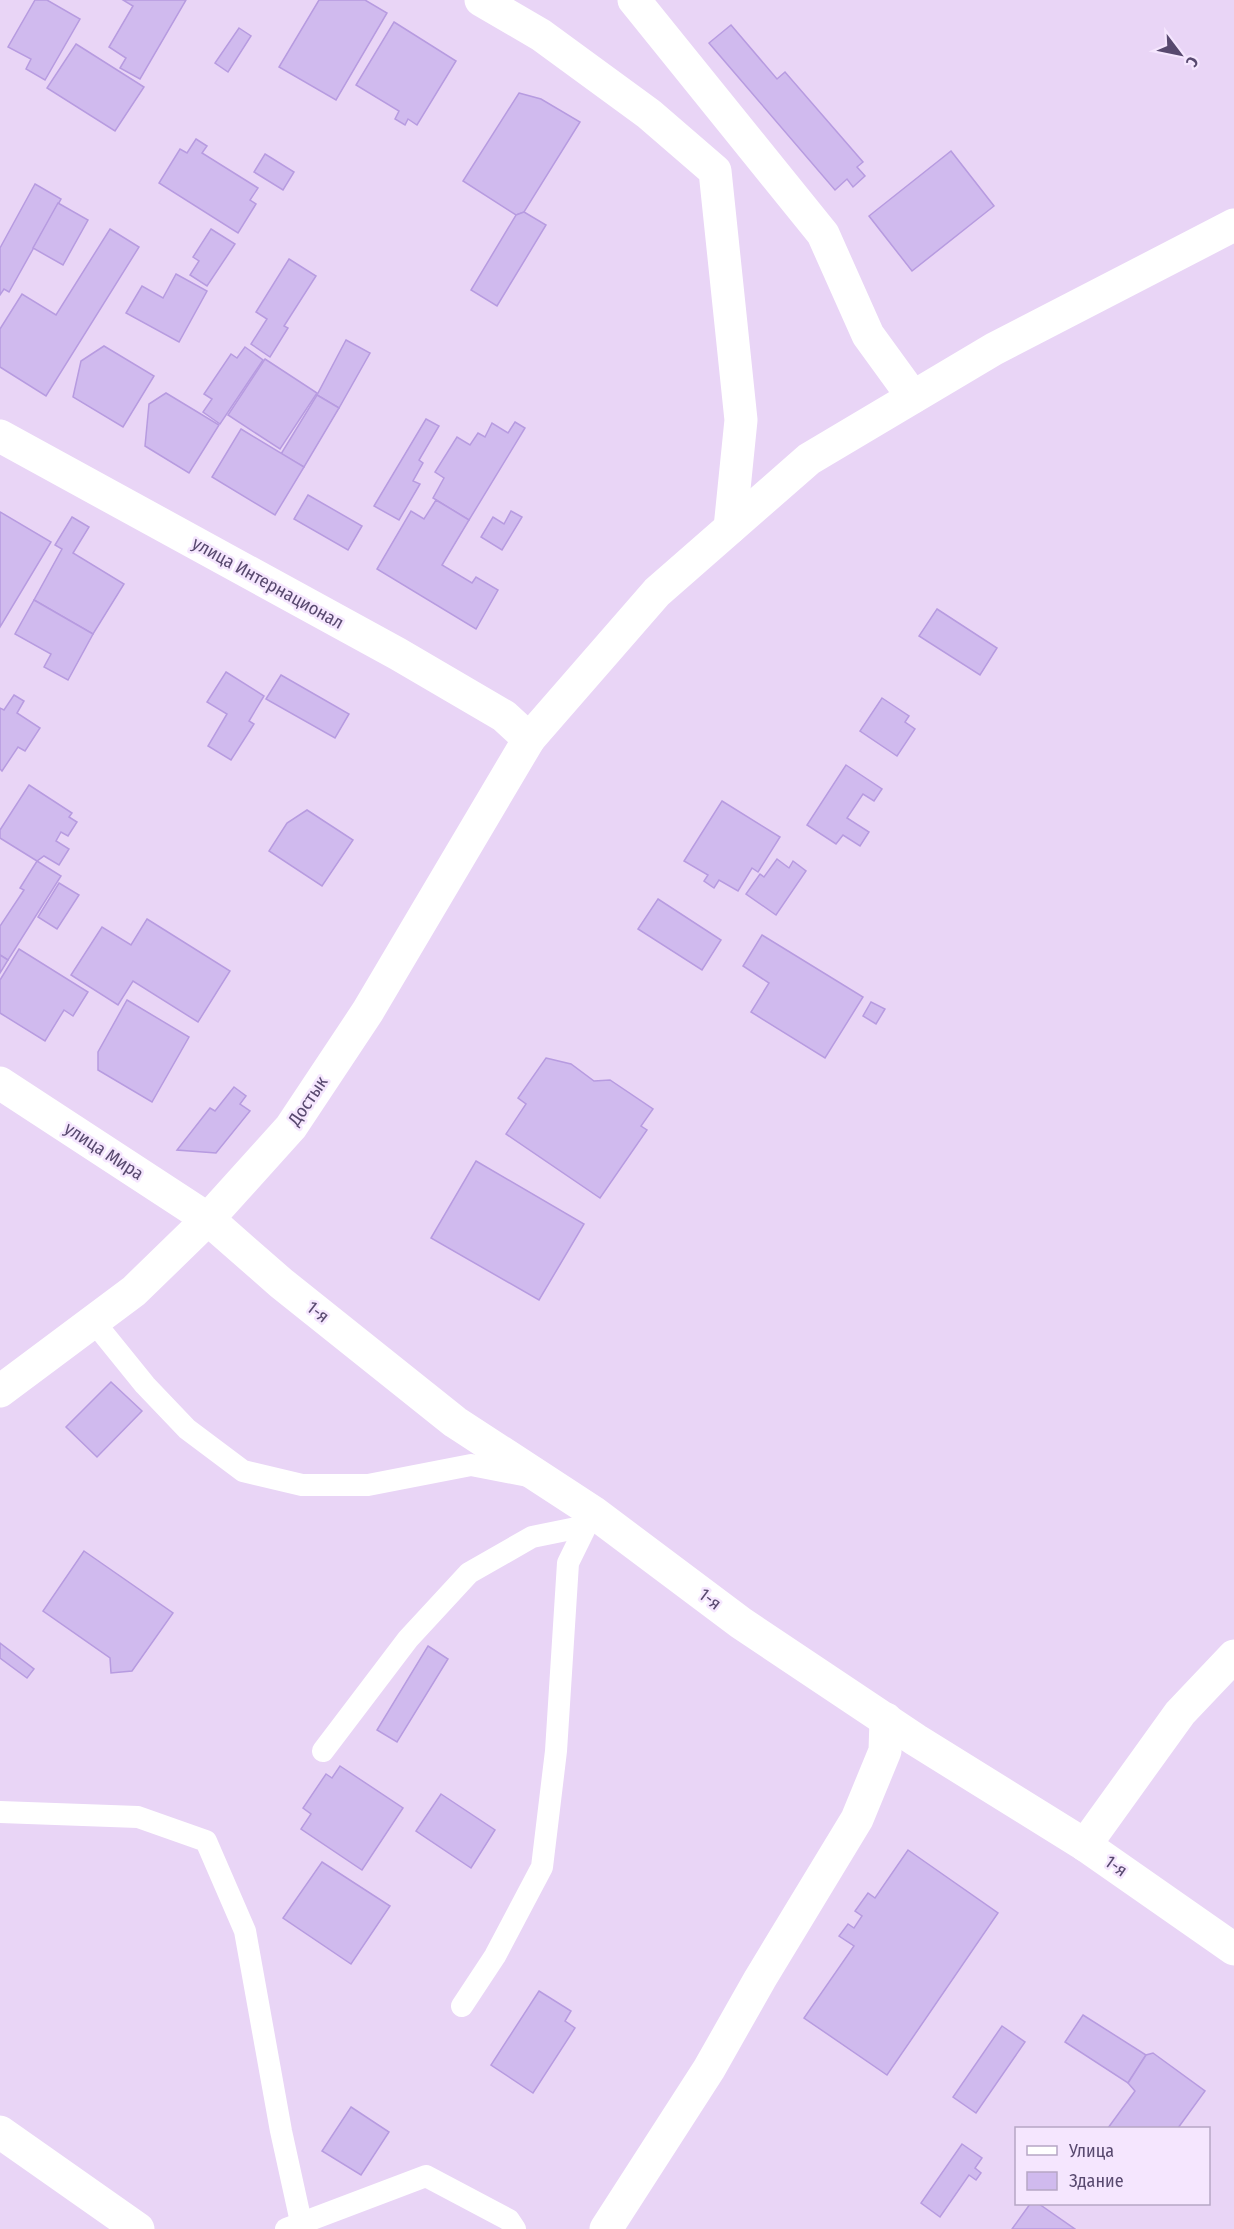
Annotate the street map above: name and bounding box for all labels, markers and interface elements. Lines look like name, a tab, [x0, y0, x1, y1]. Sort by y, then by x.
north arrow	[1150, 24, 1210, 84]
text: С	[1182, 53, 1203, 71]
street label: улица Интернационал	[188, 532, 348, 634]
street label: Достык	[283, 1072, 333, 1131]
street label: улица Мира	[60, 1117, 148, 1185]
street label: 1-я	[302, 1296, 334, 1328]
street label: 1-я	[694, 1583, 726, 1615]
street label: 1-я	[1101, 1851, 1131, 1881]
legend	[1015, 2127, 1210, 2205]
text: Улица	[1068, 2140, 1114, 2162]
text: Здание	[1069, 2170, 1124, 2192]

